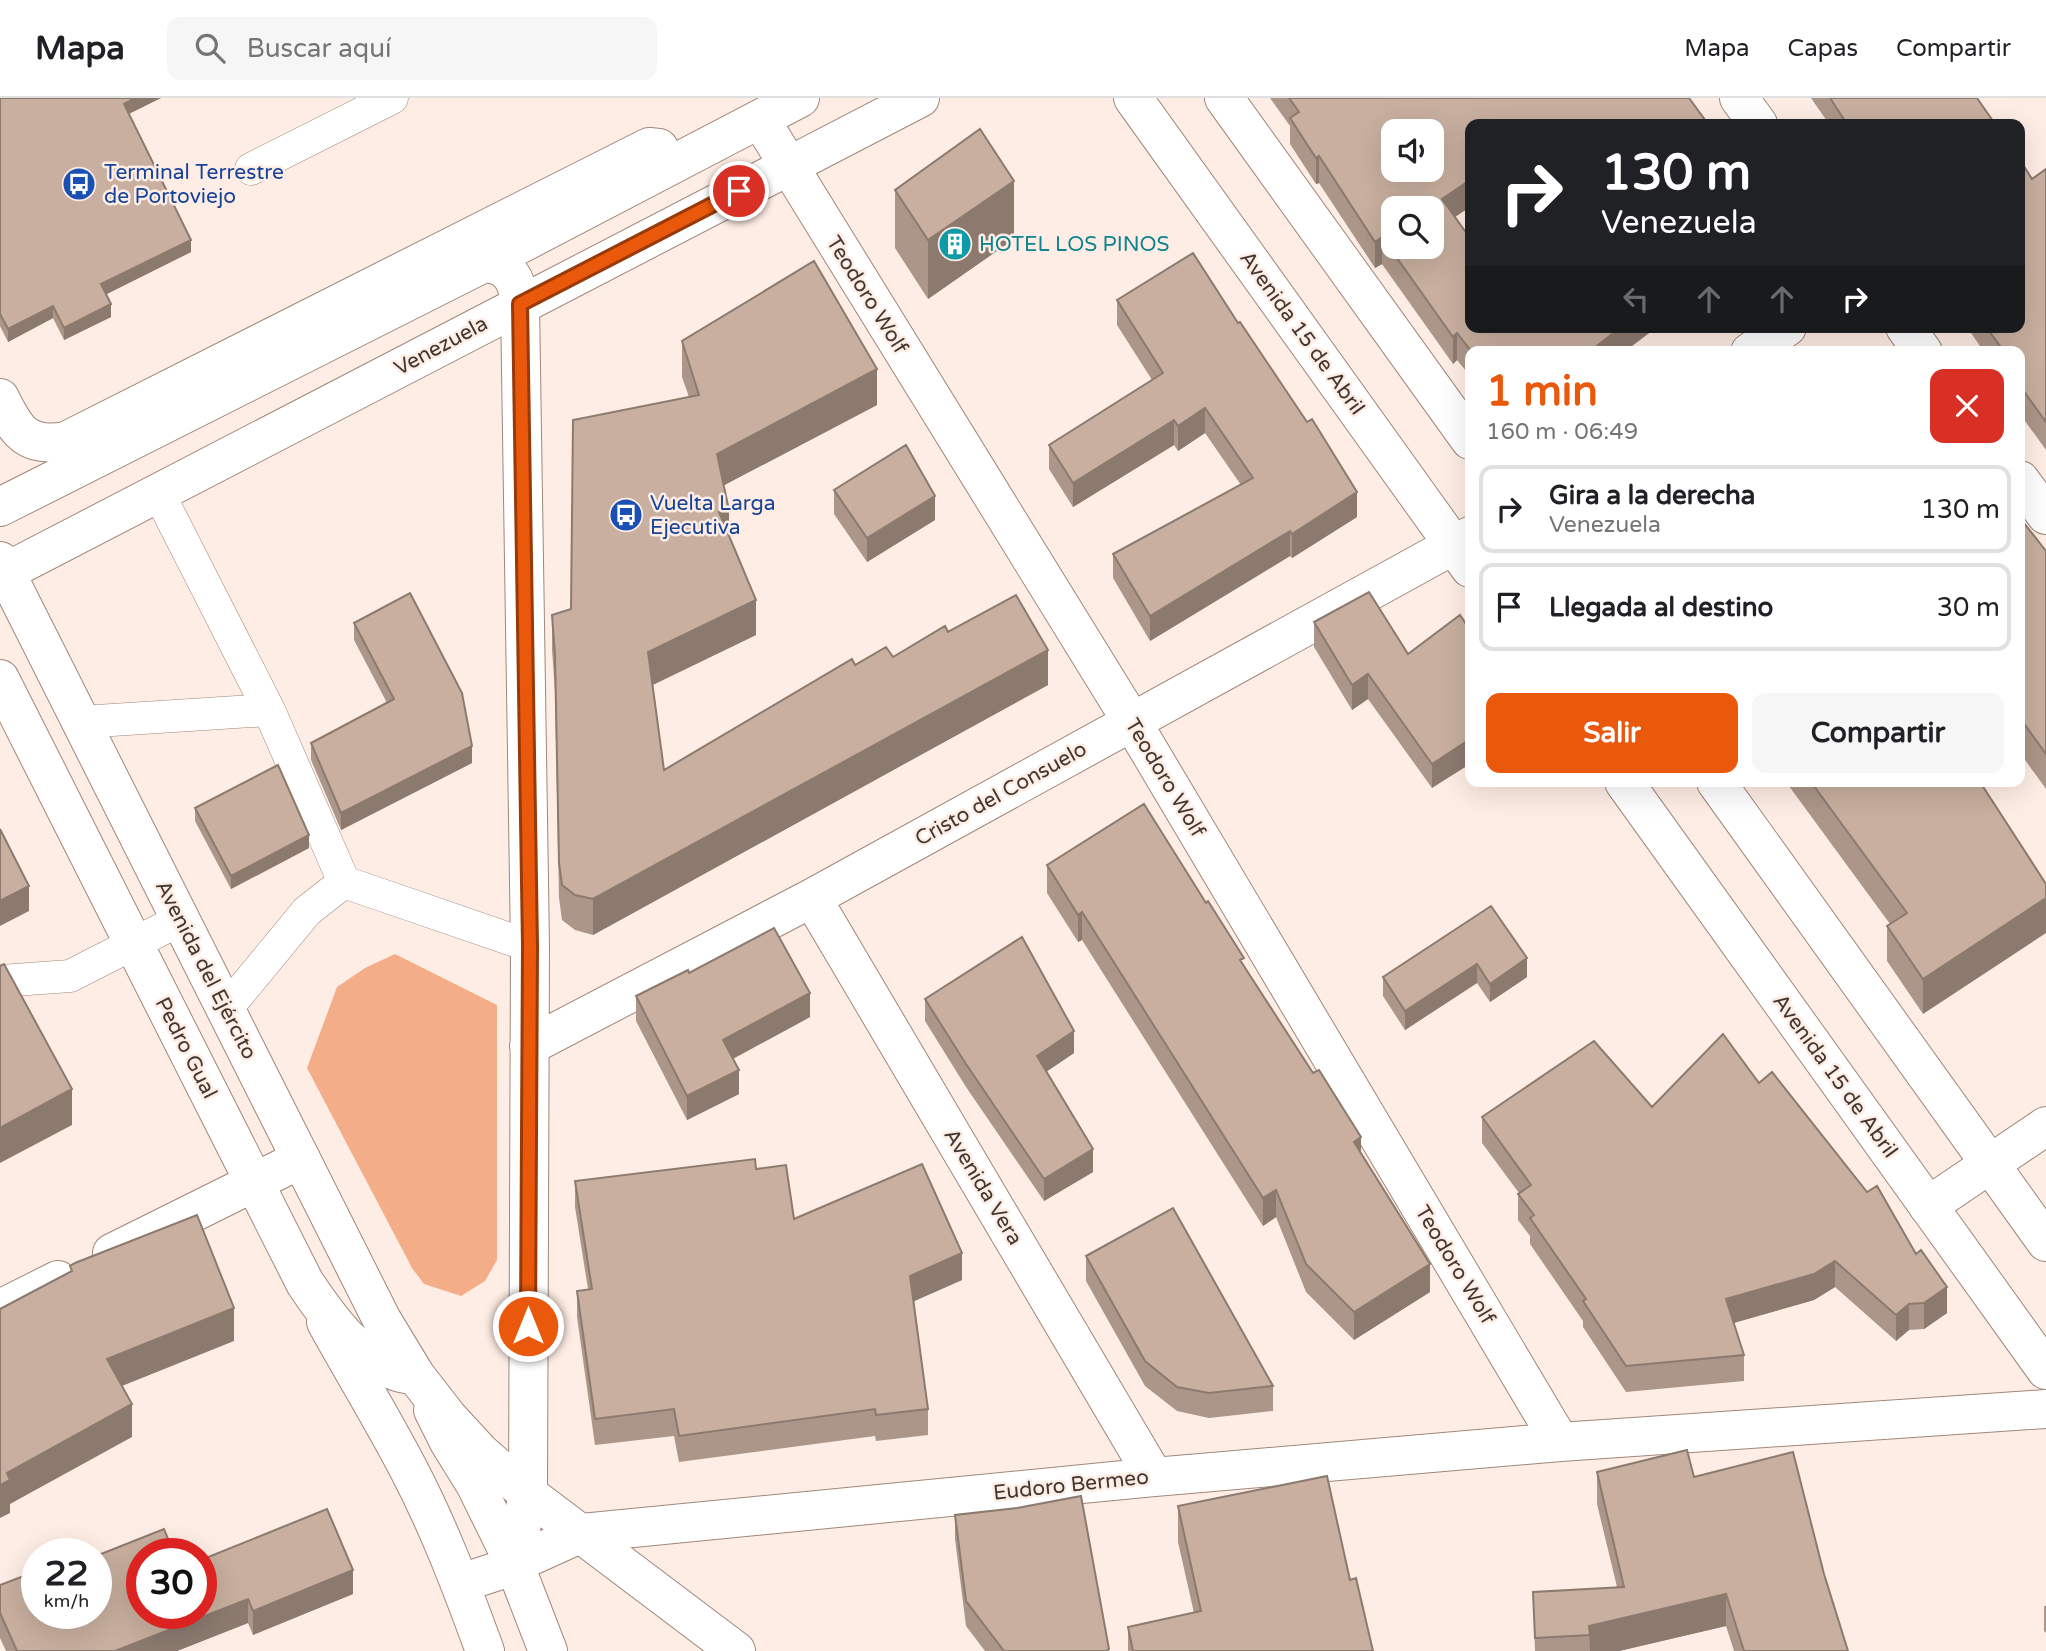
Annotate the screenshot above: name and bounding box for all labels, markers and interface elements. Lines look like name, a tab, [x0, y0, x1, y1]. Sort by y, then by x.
search box	[167, 17, 657, 80]
text: Mapa	[35, 29, 125, 68]
icon: search	[191, 29, 229, 67]
text: Buscar aquí	[247, 33, 391, 64]
text: Mapa	[1684, 34, 1750, 63]
text: Capas	[1788, 34, 1858, 63]
text: Compartir	[1896, 34, 2011, 63]
map controls	[1381, 119, 1444, 259]
button: sound	[1381, 119, 1444, 182]
text: 130 m	[1601, 144, 1751, 203]
icon: right	[1486, 147, 1577, 238]
place label: Terminal Terrestre de Portoviejo	[104, 160, 284, 209]
pin	[709, 161, 769, 221]
bus stop icon: Terminal Terrestre de Portoviejo	[60, 165, 98, 203]
icon: arrive	[720, 172, 758, 210]
button: search	[1381, 196, 1444, 259]
text: Venezuela	[1601, 204, 1757, 242]
building icon: HOTEL LOS PINOS	[936, 225, 974, 263]
street label: Teodoro Wolf	[821, 231, 913, 359]
place label: HOTEL LOS PINOS	[979, 232, 1170, 257]
street label: Avenida 15 de Abril	[1234, 246, 1370, 420]
icon: left	[1617, 280, 1655, 318]
icon: ahead	[1690, 280, 1728, 318]
icon: ahead	[1763, 280, 1801, 318]
icon: right	[1836, 280, 1874, 318]
street label: Venezuela	[390, 311, 492, 381]
text: 1 min	[1486, 366, 1598, 417]
button: close	[1930, 369, 2004, 443]
text: 160 m · 06:49	[1486, 418, 1638, 446]
text: Gira a la derecha	[1549, 480, 1755, 511]
icon: right	[1490, 490, 1528, 528]
place label: Vuelta Larga Ejecutiva	[650, 491, 776, 540]
text: 130 m	[1920, 494, 2000, 525]
bus stop icon: Vuelta Larga Ejecutiva	[607, 496, 645, 534]
text: Venezuela	[1549, 511, 1661, 539]
icon: arrive	[1490, 588, 1528, 626]
text: Llegada al destino	[1549, 592, 1773, 623]
text: 30 m	[1937, 592, 2000, 623]
button: Salir	[1486, 693, 1738, 773]
button: Compartir	[1752, 693, 2004, 773]
street label: Teodoro Wolf	[1120, 714, 1210, 842]
street label: Cristo del Consuelo	[911, 736, 1091, 852]
street label: Avenida del Ejército	[150, 876, 262, 1064]
street label: Avenida 15 de Abril	[1767, 989, 1903, 1163]
street label: Pedro Gual	[150, 993, 222, 1103]
street label: Avenida Vera	[938, 1124, 1028, 1250]
street label: Teodoro Wolf	[1410, 1201, 1500, 1329]
position arrow	[491, 1289, 565, 1363]
street label: Eudoro Bermeo	[992, 1464, 1150, 1506]
speed limit sign: 30	[126, 1538, 217, 1629]
text: 22	[45, 1553, 88, 1595]
text: km/h	[44, 1590, 89, 1612]

